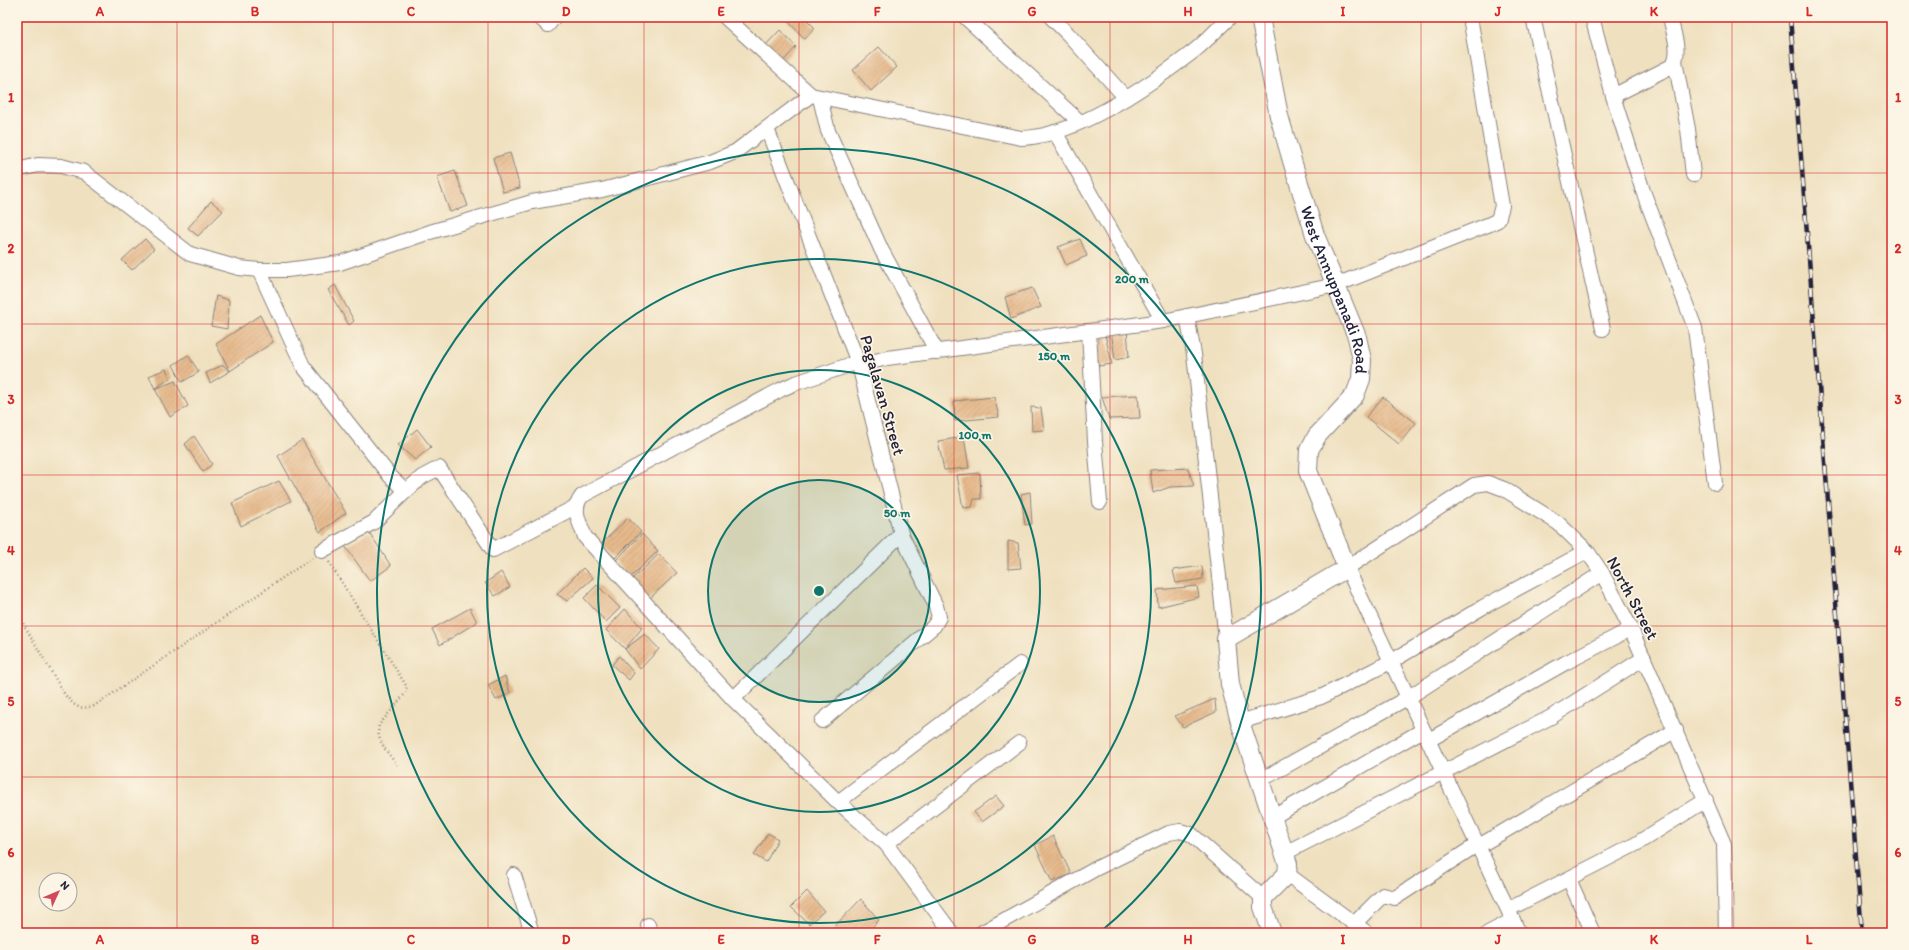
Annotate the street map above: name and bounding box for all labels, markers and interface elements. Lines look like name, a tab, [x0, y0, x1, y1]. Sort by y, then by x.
text: A	[95, 4, 105, 19]
text: B	[251, 4, 260, 19]
text: C	[407, 4, 416, 19]
text: D	[562, 4, 571, 19]
text: E	[717, 4, 725, 19]
text: F	[874, 4, 881, 19]
text: G	[1028, 4, 1037, 19]
text: H	[1184, 4, 1193, 19]
text: I	[1341, 4, 1346, 19]
text: J	[1494, 4, 1502, 19]
text: K	[1650, 4, 1659, 19]
text: L	[1806, 4, 1813, 19]
text: 1	[8, 90, 14, 105]
text: 1	[1895, 90, 1901, 105]
street label: West Annuppanadi Road	[1297, 203, 1372, 375]
text: 2	[8, 241, 15, 256]
text: 2	[1895, 241, 1902, 256]
text: 200 m	[1115, 272, 1150, 286]
street label: Pagalavan Street	[856, 333, 910, 457]
text: 150 m	[1038, 349, 1071, 363]
text: 3	[7, 392, 15, 407]
text: 3	[1894, 392, 1902, 407]
text: 100 m	[958, 428, 992, 442]
text: 50 m	[884, 506, 911, 520]
text: 4	[7, 543, 15, 558]
text: 4	[1894, 543, 1902, 558]
street label: North Street	[1603, 553, 1663, 643]
centre of rings	[812, 584, 826, 598]
text: 5	[8, 694, 15, 709]
text: 5	[1895, 694, 1902, 709]
text: 6	[8, 845, 15, 860]
text: 6	[1895, 845, 1902, 860]
north arrow	[38, 872, 78, 912]
text: N	[58, 878, 72, 893]
text: A	[95, 932, 105, 947]
text: B	[251, 932, 260, 947]
text: C	[407, 932, 416, 947]
text: D	[562, 932, 571, 947]
text: E	[717, 932, 725, 947]
text: F	[874, 932, 881, 947]
text: G	[1028, 932, 1037, 947]
text: H	[1184, 932, 1193, 947]
text: I	[1341, 932, 1346, 947]
text: J	[1494, 932, 1502, 947]
text: K	[1650, 932, 1659, 947]
text: L	[1806, 932, 1813, 947]

